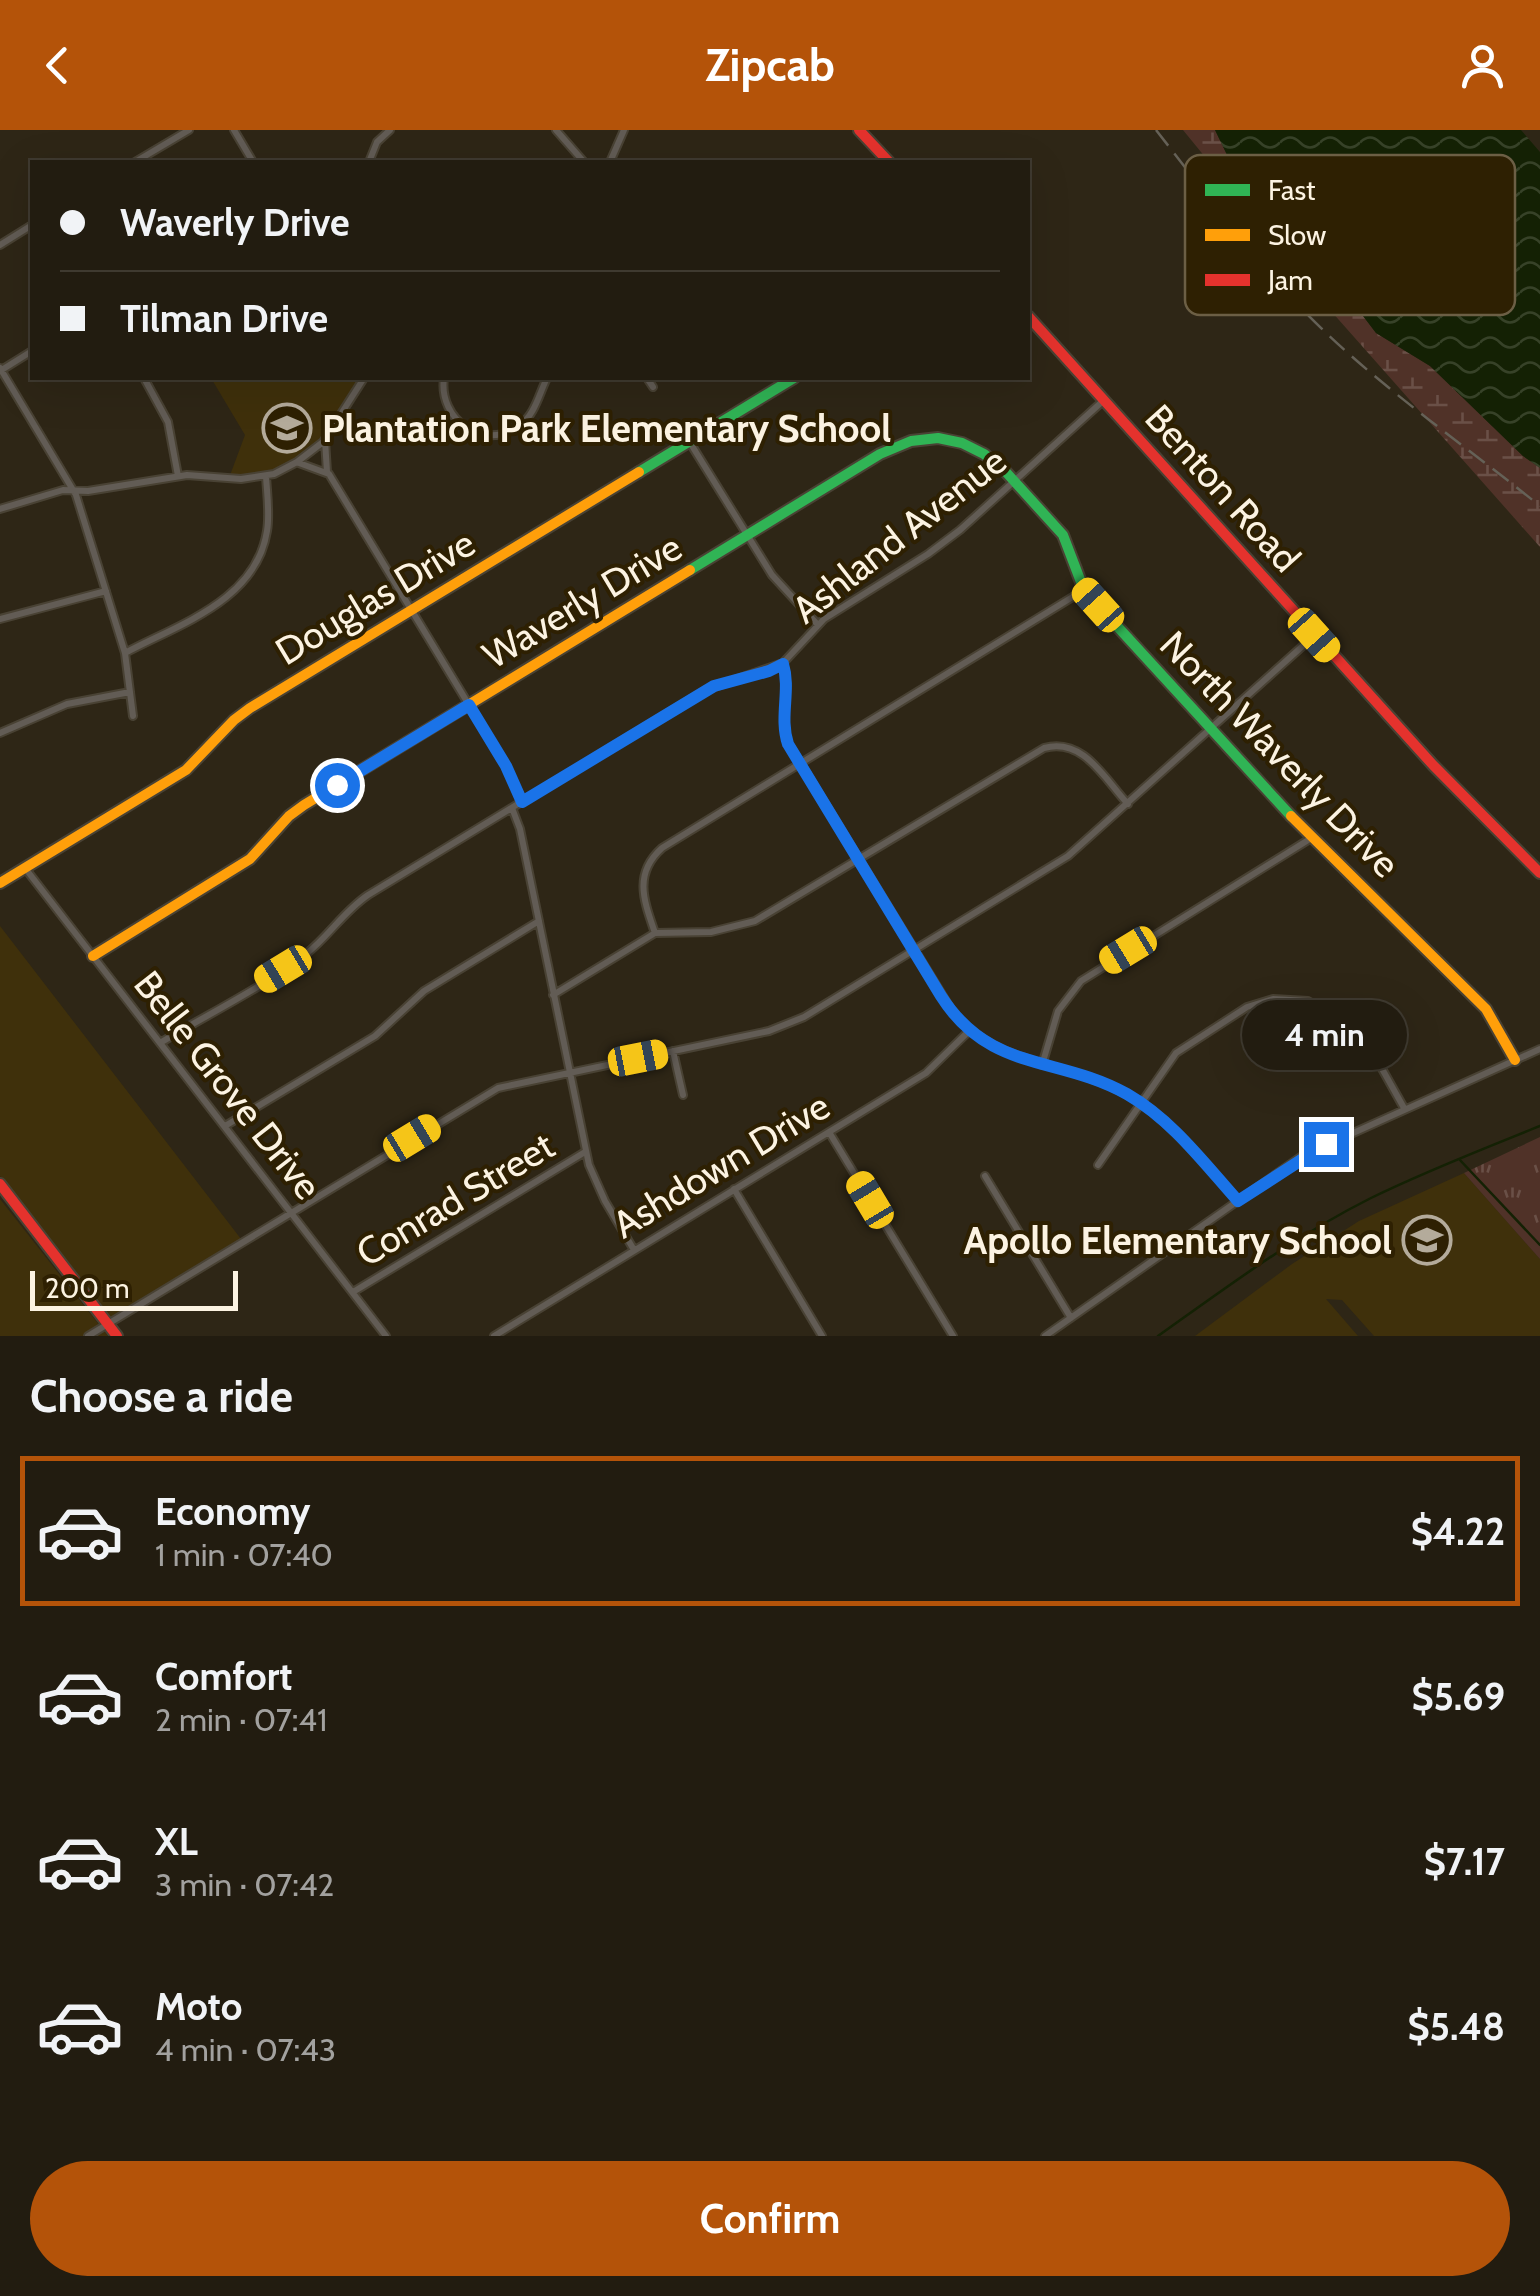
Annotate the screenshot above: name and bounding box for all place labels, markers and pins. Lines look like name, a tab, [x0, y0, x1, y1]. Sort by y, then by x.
school or university icon: Plantation Park Elementary School	[261, 402, 313, 454]
place label: Plantation Park Elementary School	[322, 405, 891, 452]
school or university icon: Apollo Elementary School	[1401, 1214, 1453, 1266]
place label: Apollo Elementary School	[963, 1217, 1392, 1264]

